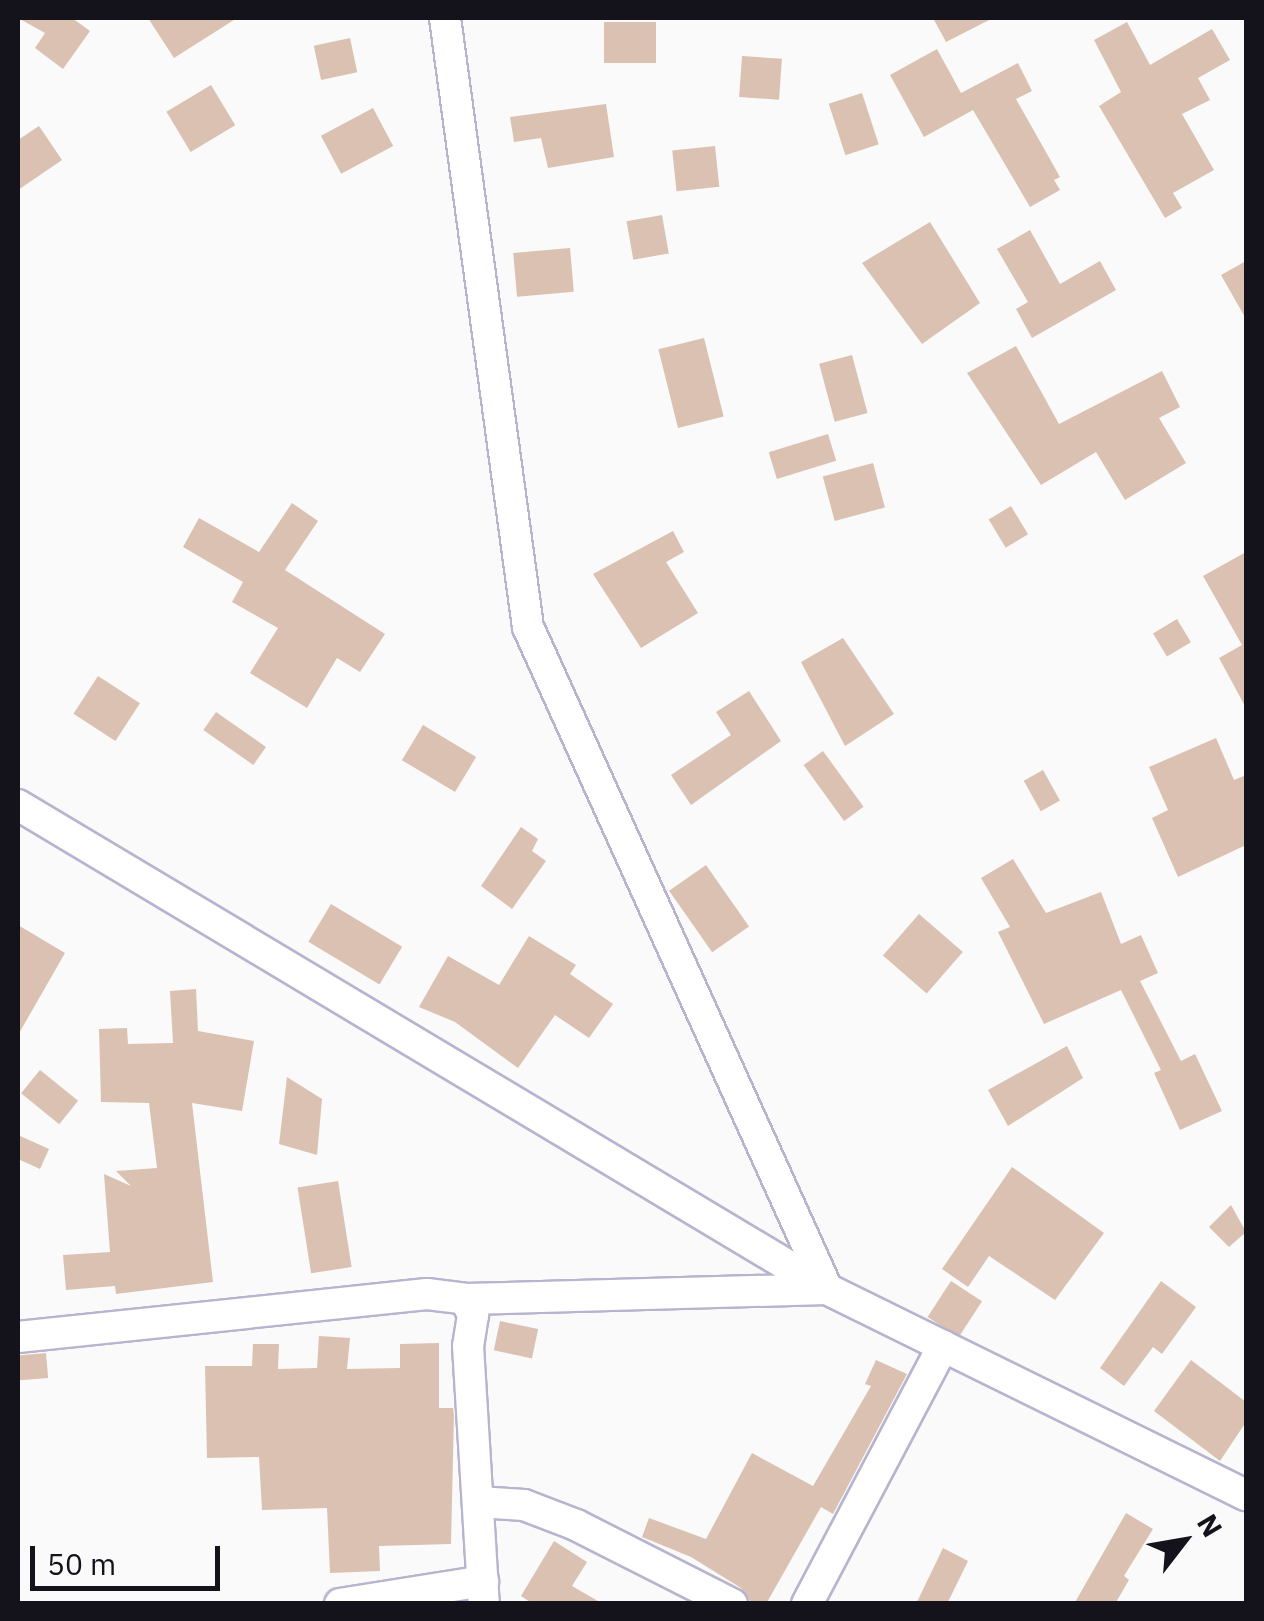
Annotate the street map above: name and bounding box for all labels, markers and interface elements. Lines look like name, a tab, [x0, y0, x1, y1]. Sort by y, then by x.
north arrow	[1134, 1491, 1234, 1591]
text: N	[1189, 1507, 1231, 1544]
scale bar	[35, 1526, 225, 1588]
text: 50 m	[47, 1544, 116, 1583]

